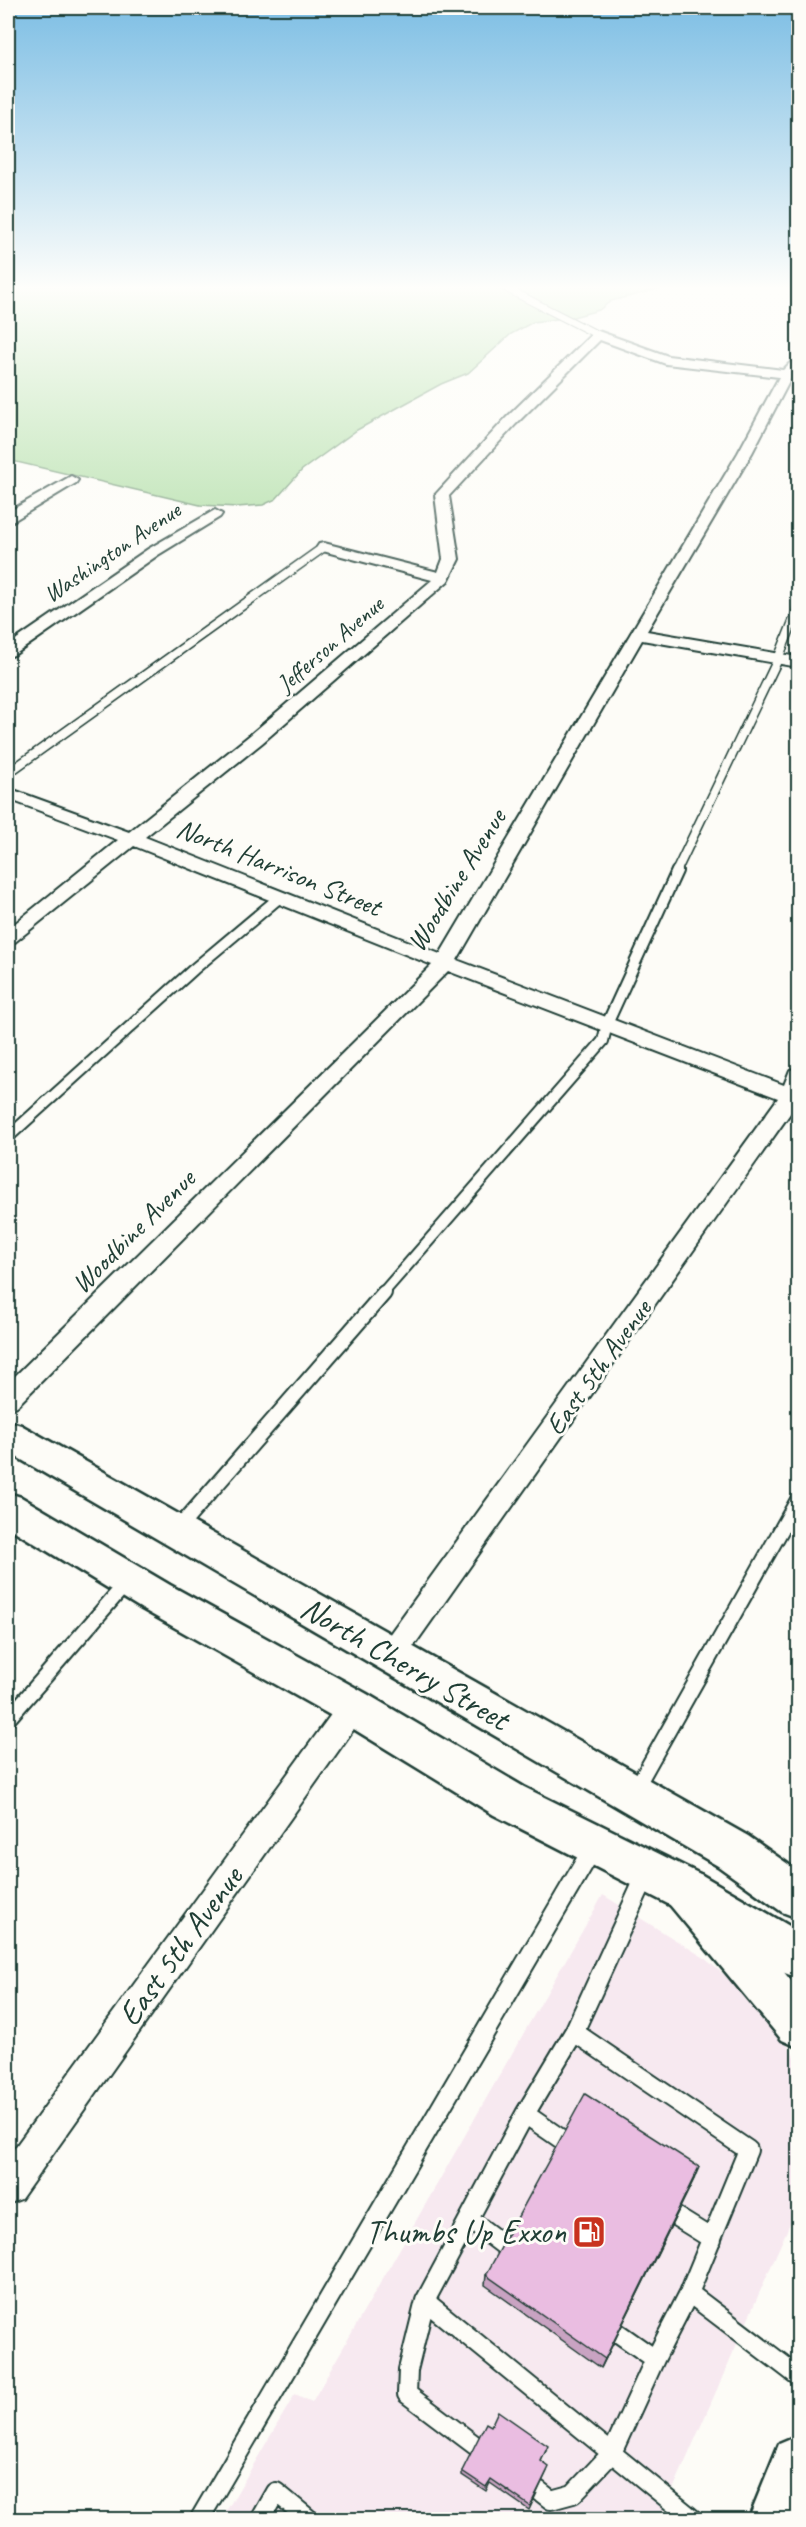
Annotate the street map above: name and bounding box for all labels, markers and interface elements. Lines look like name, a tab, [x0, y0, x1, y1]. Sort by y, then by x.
street label: Washington Avenue	[38, 494, 188, 609]
street label: Jefferson Avenue	[270, 588, 391, 699]
street label: Woodbine Avenue	[398, 801, 515, 958]
street label: North Harrison Street	[172, 810, 389, 925]
street label: Woodbine Avenue	[64, 1160, 204, 1300]
street label: East 5th Avenue	[537, 1291, 660, 1441]
street label: North Cherry Street	[293, 1586, 519, 1741]
street label: East 5th Avenue	[108, 1856, 253, 2034]
place label: Thumbs Up Exxon	[366, 2211, 566, 2253]
fuel station icon: Thumbs Up Exxon	[571, 2214, 607, 2250]

